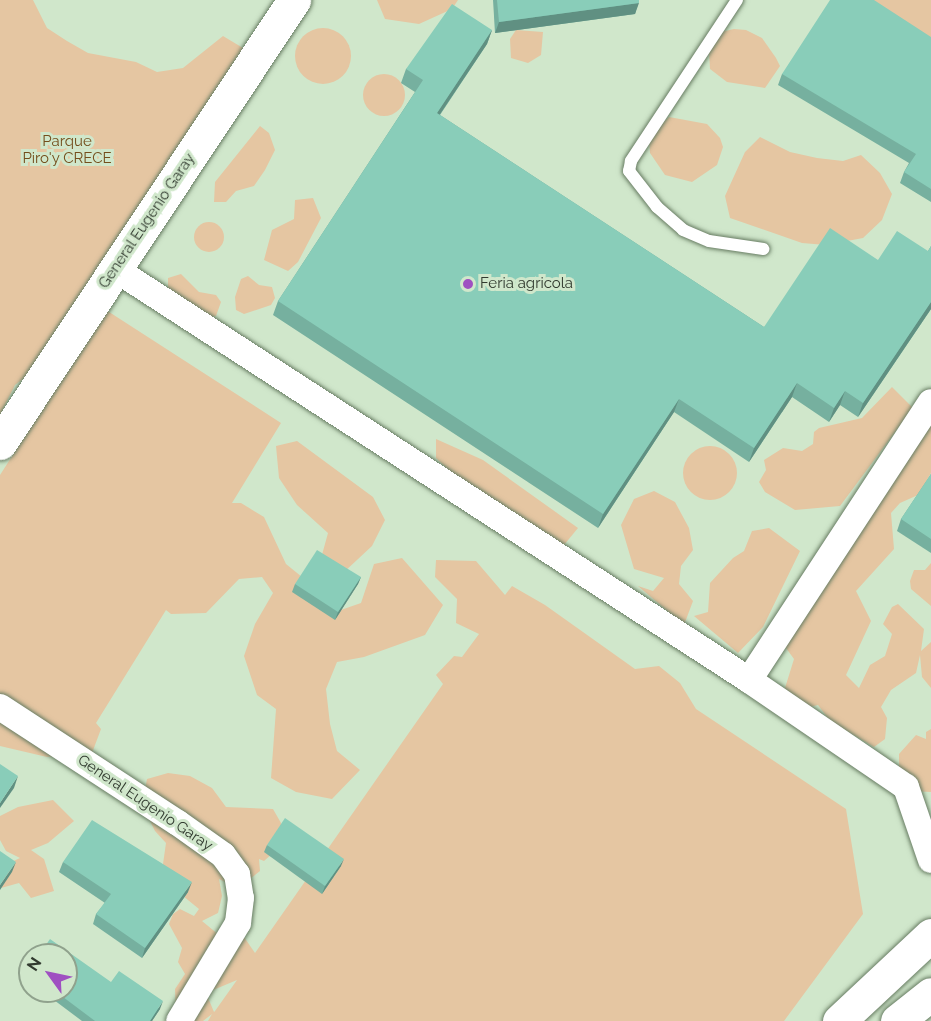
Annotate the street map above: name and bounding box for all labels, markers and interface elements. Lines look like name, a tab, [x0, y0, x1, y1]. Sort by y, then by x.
park label: Parque Piro'y CRECE	[22, 132, 112, 167]
street label: General Eugenio Garay	[95, 150, 199, 292]
place label: Feria agricola	[480, 275, 573, 293]
marker: Feria agricola	[461, 277, 475, 291]
street label: General Eugenio Garay	[74, 751, 216, 855]
north arrow	[18, 943, 78, 1003]
text: N	[23, 954, 45, 974]

